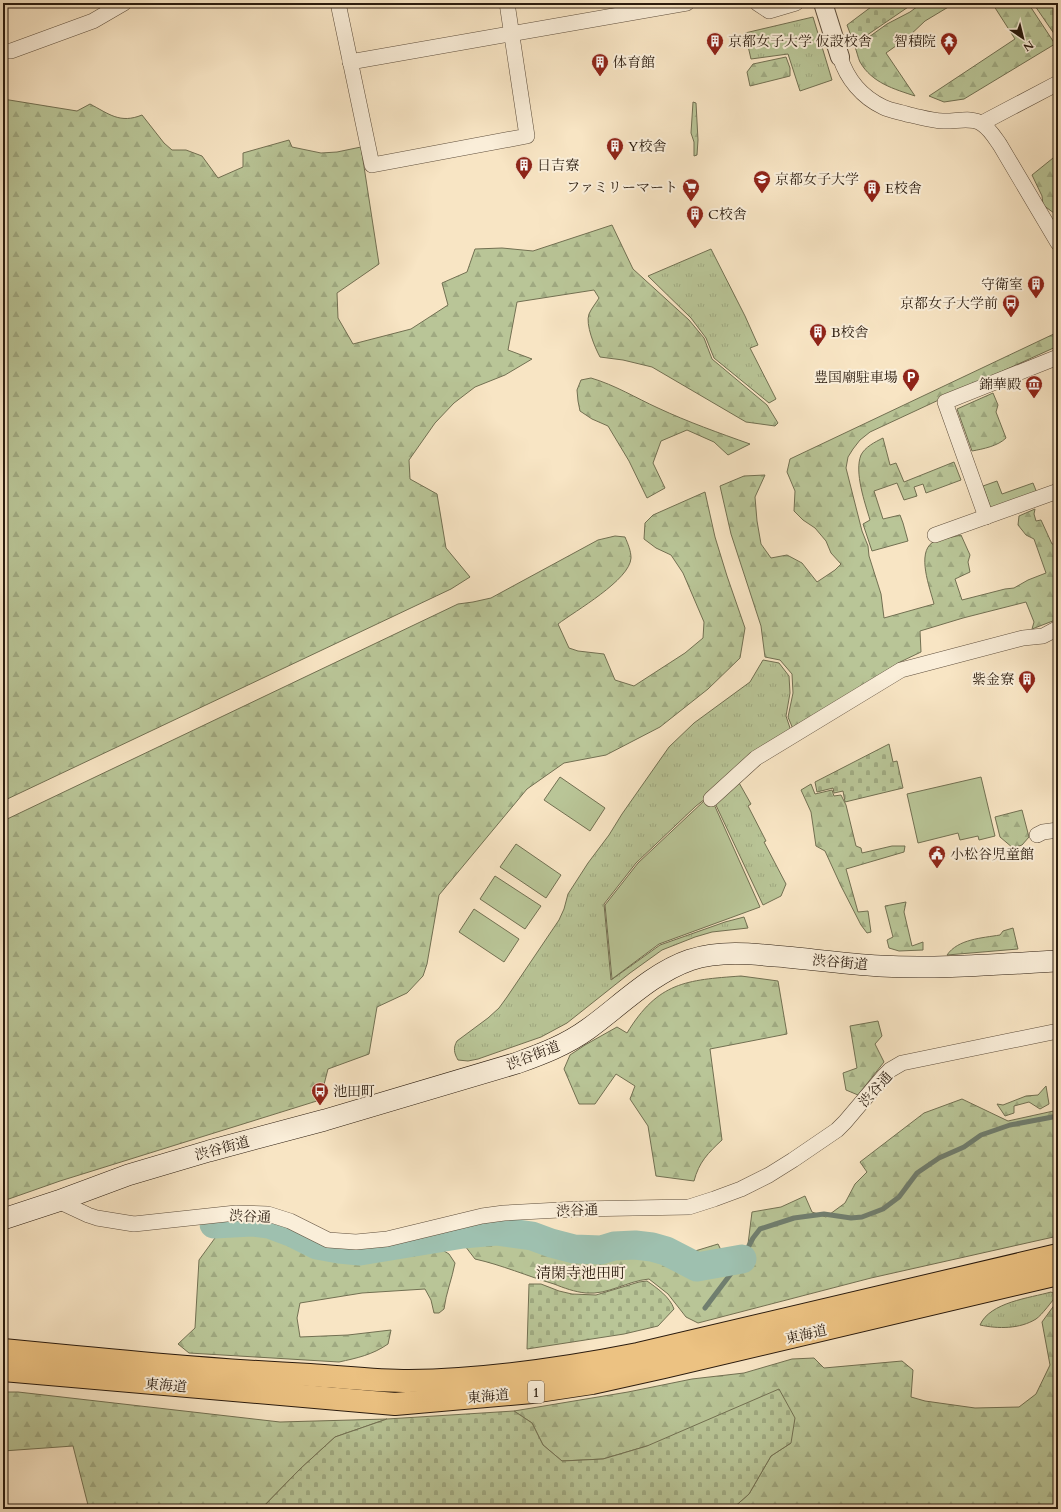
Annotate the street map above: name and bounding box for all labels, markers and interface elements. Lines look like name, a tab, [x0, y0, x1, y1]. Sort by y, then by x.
north arrow	[1003, 18, 1043, 58]
building icon: 京都女子大学 仮設校舎	[705, 31, 725, 56]
temple icon: 智積院	[939, 31, 959, 56]
place label: 京都女子大学 仮設校舎	[728, 32, 872, 51]
place label: 智積院	[894, 32, 936, 51]
text: N	[1020, 37, 1037, 55]
building icon: 体育館	[590, 52, 610, 77]
place label: 体育館	[613, 53, 655, 72]
building icon: Y校舎	[605, 136, 625, 161]
place label: Y校舎	[628, 137, 666, 156]
building icon: 日吉寮	[514, 155, 534, 180]
place label: 日吉寮	[537, 156, 579, 175]
school or university icon: 京都女子大学	[752, 169, 772, 194]
place label: 京都女子大学	[775, 170, 859, 189]
supermarket icon: ファミリーマート	[681, 177, 701, 202]
place label: ファミリーマート	[566, 178, 678, 197]
building icon: E校舎	[862, 178, 882, 203]
place label: E校舎	[885, 179, 922, 198]
building icon: C校舎	[685, 204, 705, 229]
place label: C校舎	[708, 205, 747, 224]
building icon: 守衛室	[1026, 274, 1046, 299]
place label: 守衛室	[981, 275, 1023, 294]
bus stop icon: 京都女子大学前	[1001, 293, 1021, 318]
place label: 京都女子大学前	[900, 294, 998, 313]
building icon: B校舎	[808, 322, 828, 347]
place label: B校舎	[831, 323, 869, 342]
parking icon: 豊国廟駐車場	[901, 367, 921, 392]
place label: 豊国廟駐車場	[814, 368, 898, 387]
museum icon: 錦華殿	[1024, 374, 1044, 399]
place label: 錦華殿	[979, 375, 1021, 394]
building icon: 紫金寮	[1017, 669, 1037, 694]
place label: 紫金寮	[972, 670, 1014, 689]
public building icon: 小松谷児童館	[927, 844, 947, 869]
place label: 小松谷児童館	[950, 845, 1034, 864]
street label: 渋谷街道	[811, 951, 869, 974]
street label: 渋谷街道	[504, 1037, 563, 1074]
street label: 渋谷通	[854, 1067, 896, 1111]
bus stop icon: 池田町	[310, 1081, 330, 1106]
place label: 池田町	[333, 1082, 375, 1101]
street label: 渋谷街道	[193, 1132, 252, 1165]
street label: 渋谷通	[556, 1200, 598, 1221]
street label: 渋谷通	[229, 1206, 271, 1227]
district label: 清閑寺池田町	[536, 1263, 626, 1283]
street label: 東海道	[784, 1321, 829, 1348]
street label: 東海道	[144, 1374, 188, 1397]
road number: 1	[528, 1381, 544, 1403]
street label: 東海道	[466, 1385, 510, 1408]

